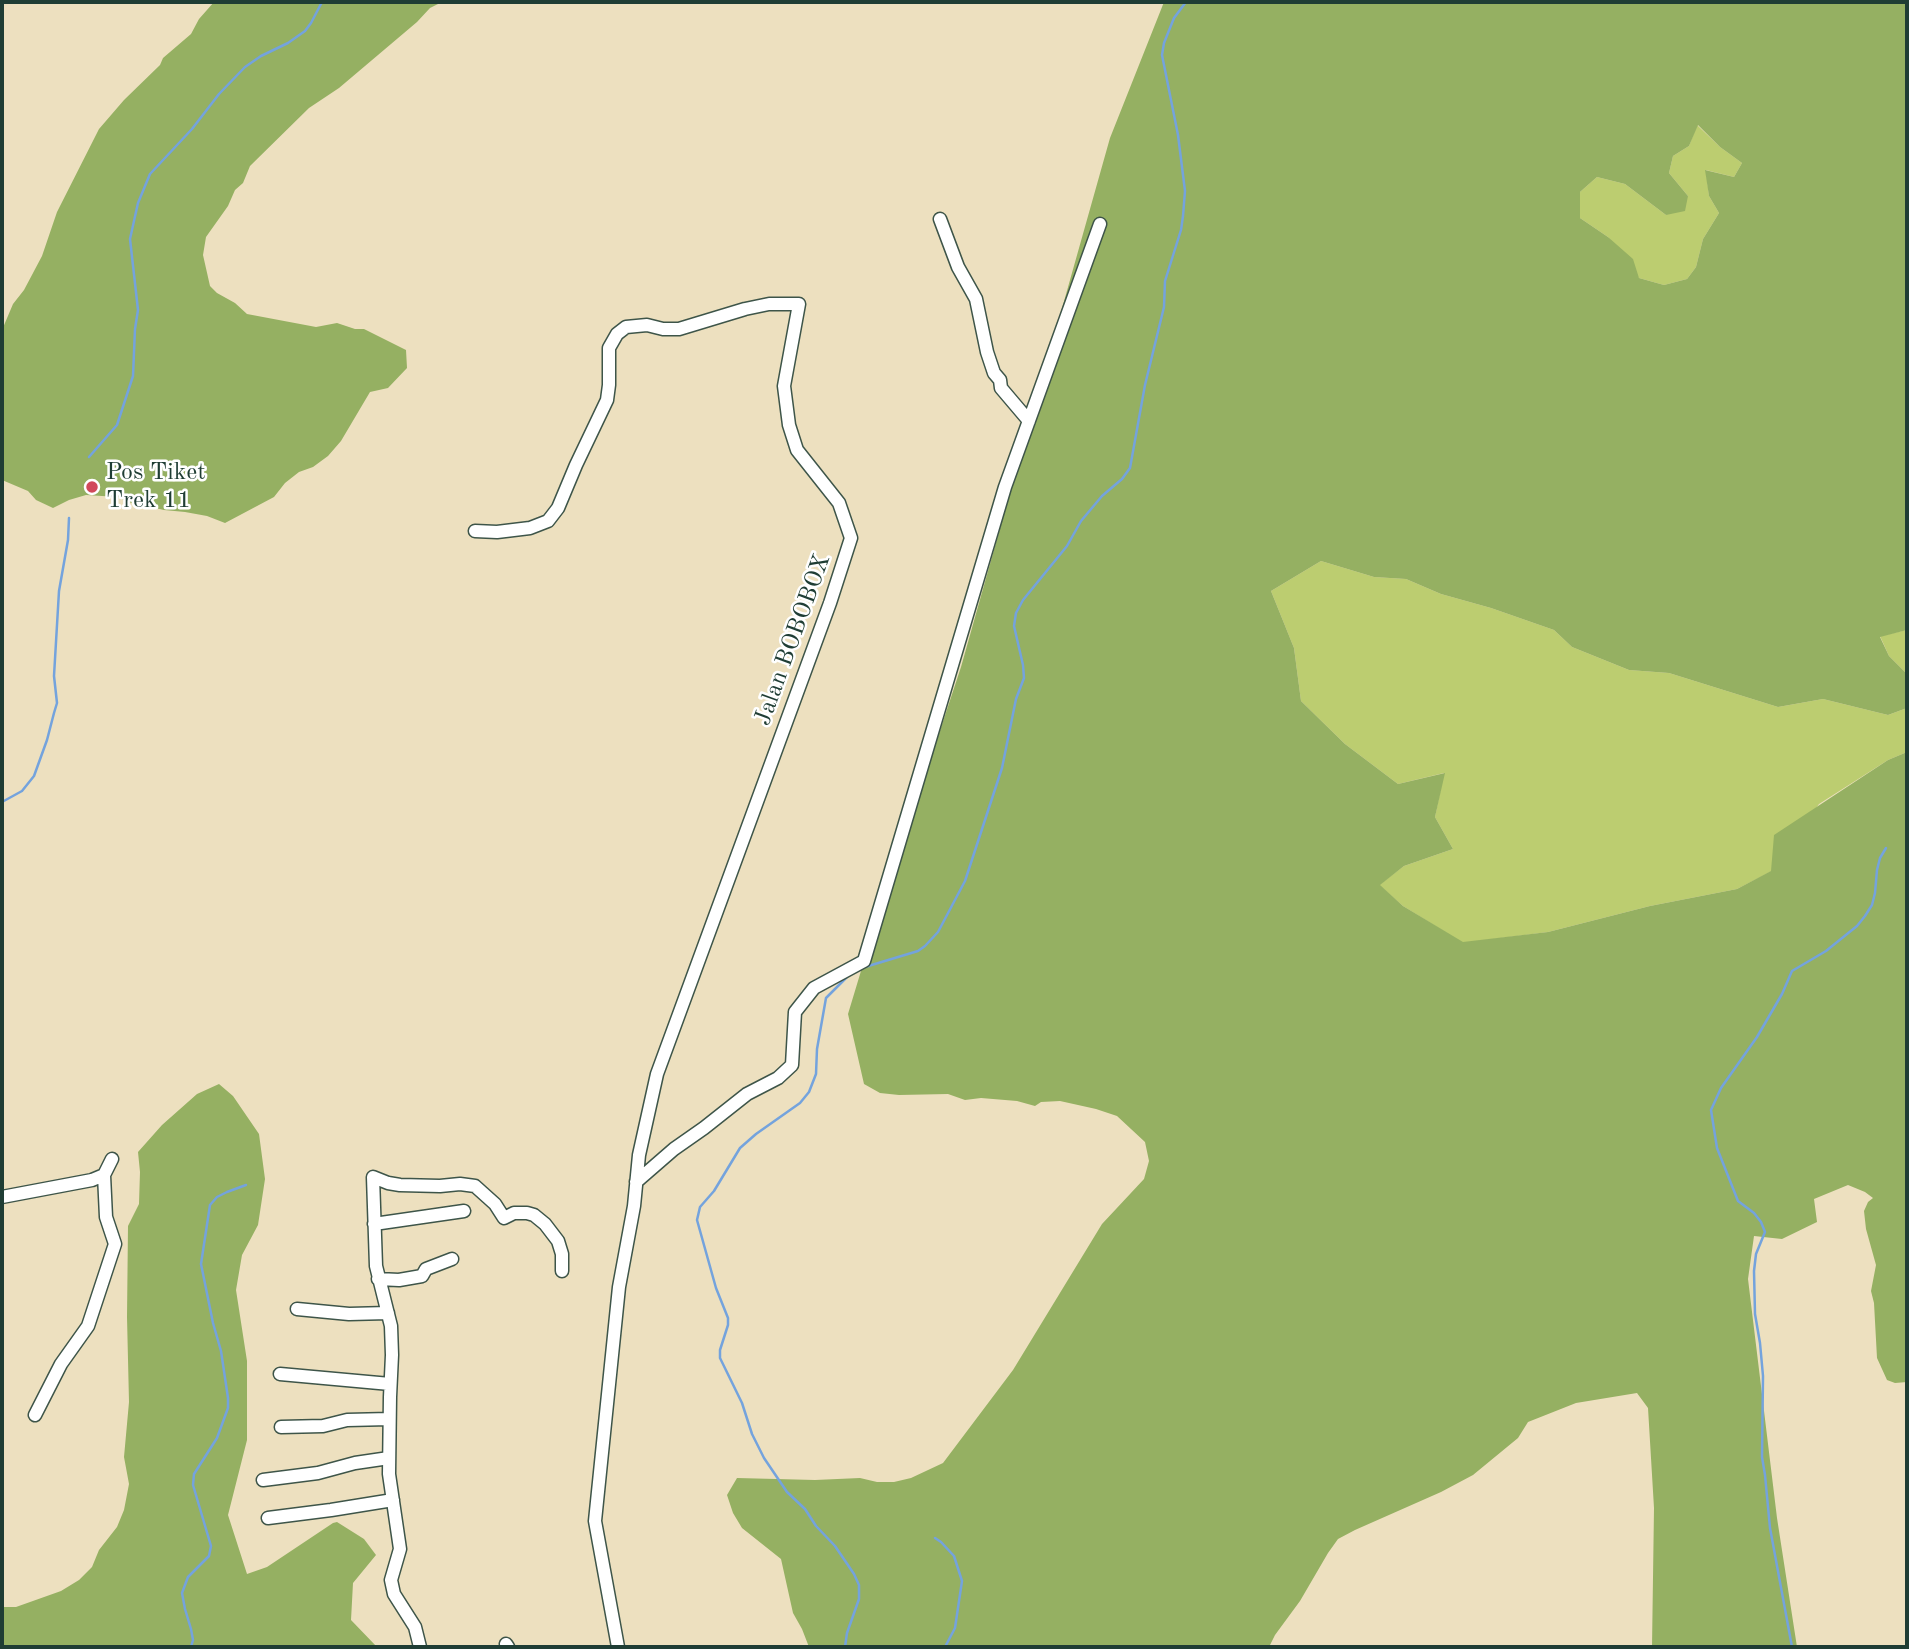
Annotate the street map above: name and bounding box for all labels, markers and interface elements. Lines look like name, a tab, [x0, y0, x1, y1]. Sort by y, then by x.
place label: Pos Tiket Trek 11	[106, 459, 206, 515]
marker: Pos Tiket Trek 11	[84, 479, 100, 495]
street label: Jalan BOBOBOX	[749, 550, 837, 730]

